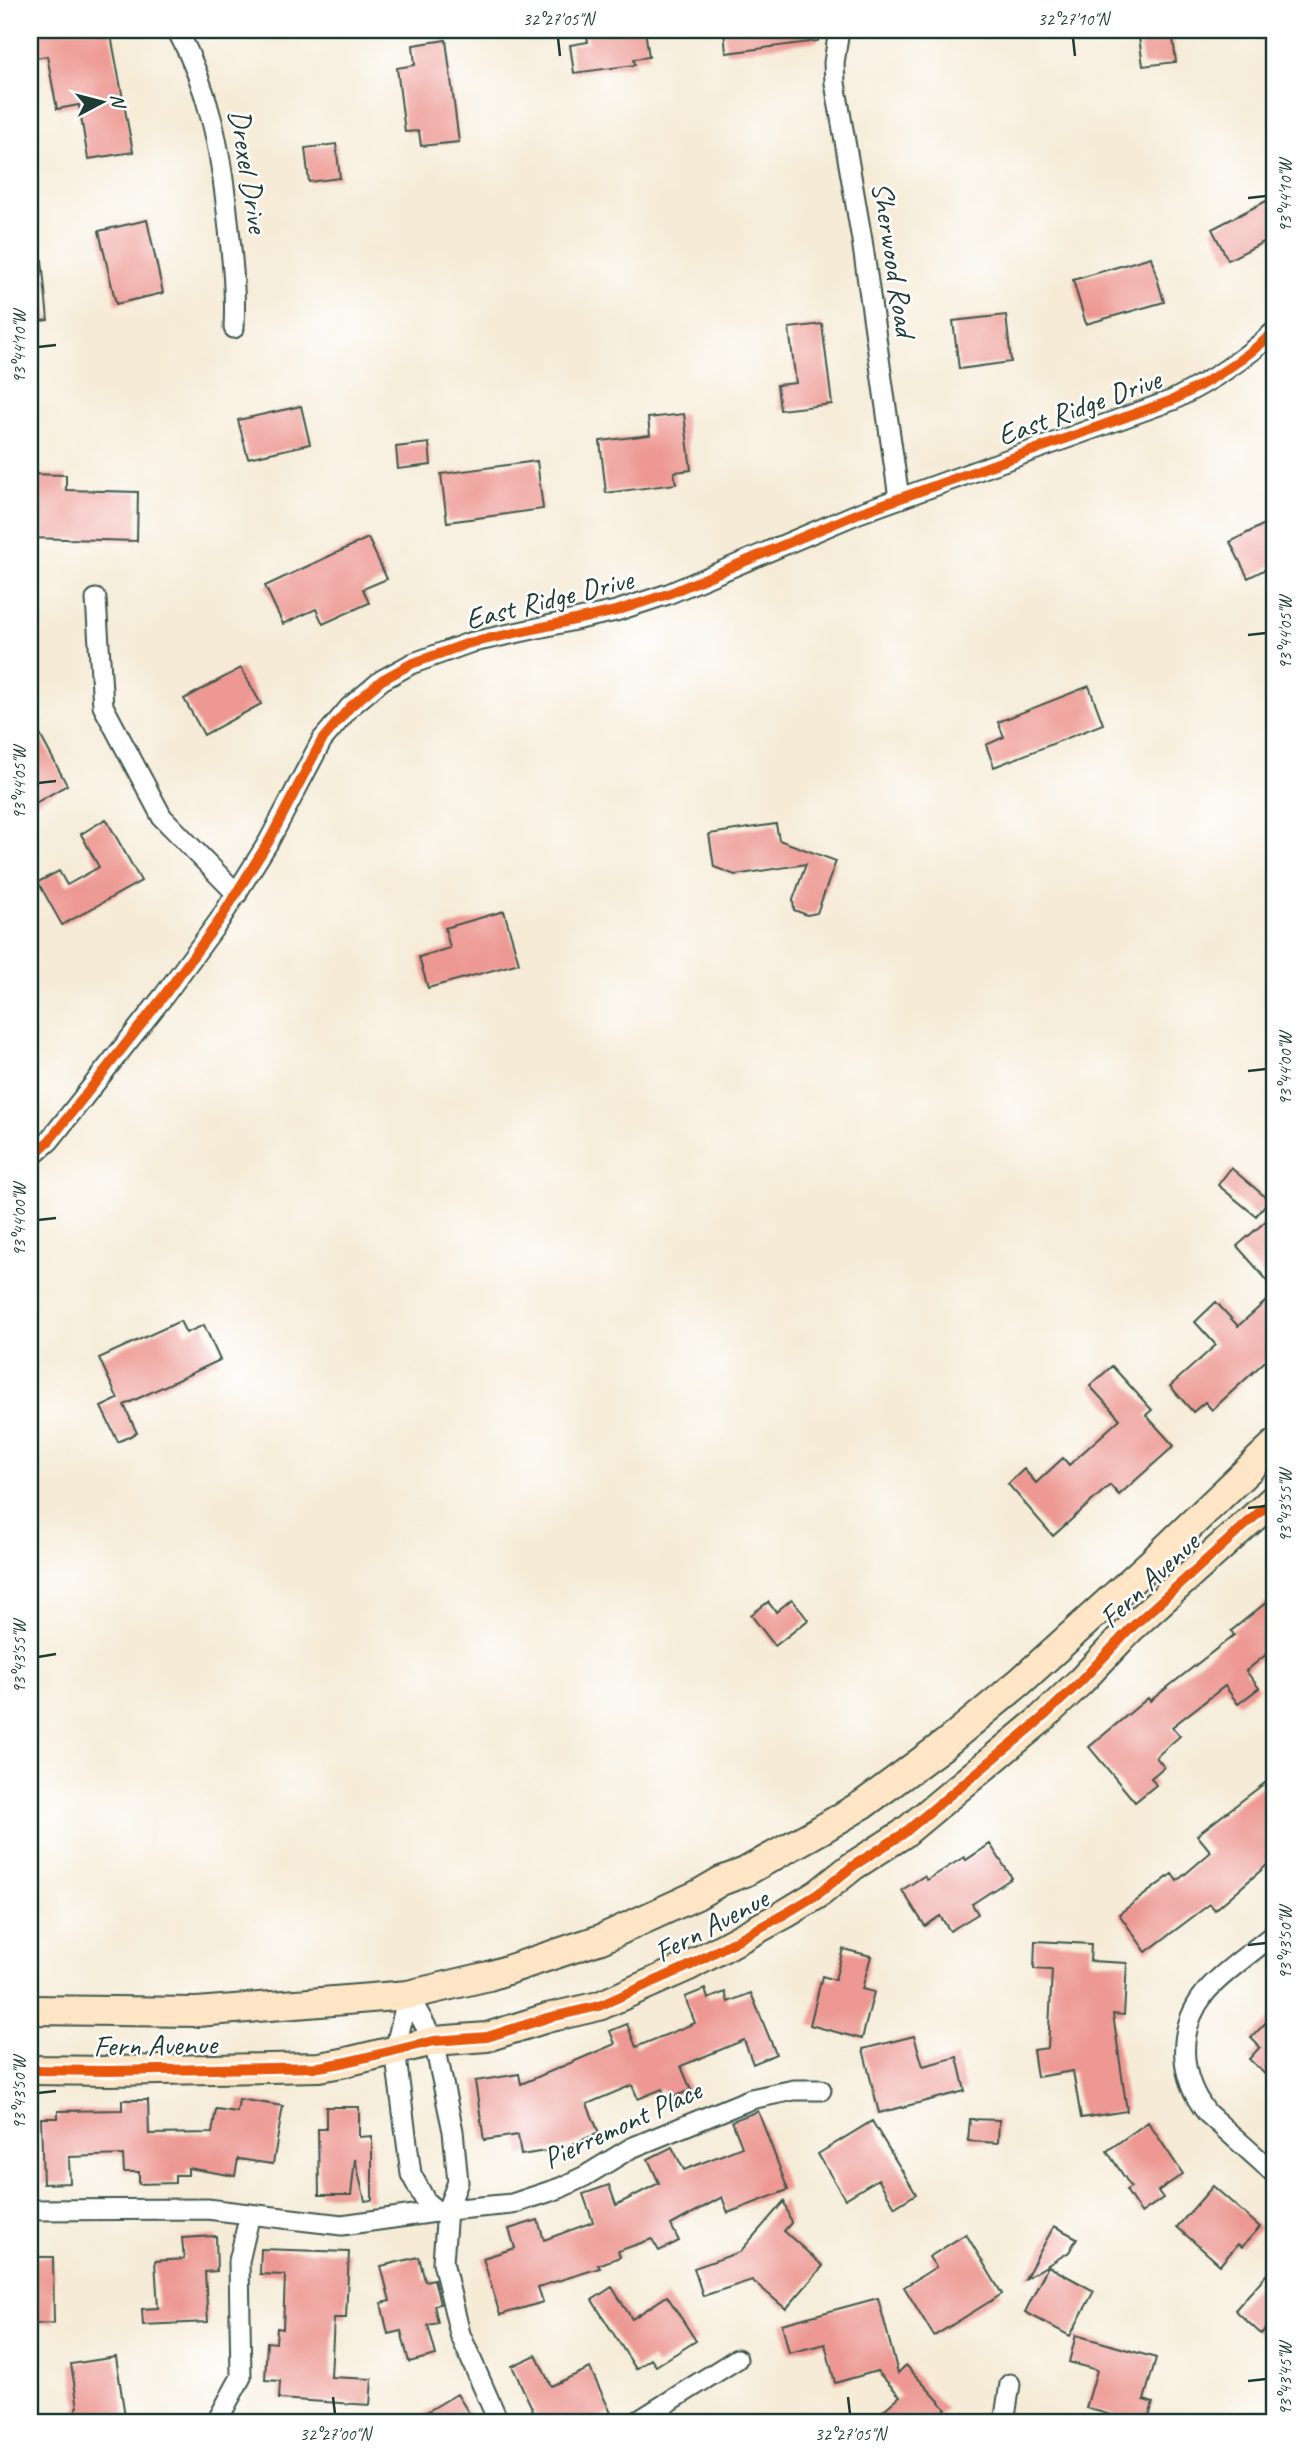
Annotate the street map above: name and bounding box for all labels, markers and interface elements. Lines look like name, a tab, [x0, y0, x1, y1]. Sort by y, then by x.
text: 32°27'05"N	[523, 8, 597, 30]
text: 32°27'10"N	[1038, 8, 1112, 30]
north arrow	[66, 66, 136, 136]
text: N	[105, 93, 131, 111]
street label: Drexel Drive	[221, 107, 278, 238]
text: 93°44'10"W	[1274, 156, 1296, 233]
street label: Sherwood Road	[863, 179, 926, 343]
text: 93°44'10"W	[8, 307, 30, 384]
street label: East Ridge Drive	[992, 359, 1168, 454]
street label: East Ridge Drive	[461, 559, 639, 638]
text: 93°44'05"W	[1274, 593, 1296, 670]
text: 93°44'05"W	[8, 743, 30, 820]
text: 93°44'00"W	[1274, 1029, 1296, 1106]
text: 93°44'00"W	[8, 1180, 30, 1257]
text: 93°43'55"W	[1274, 1466, 1296, 1543]
street label: Fern Avenue	[1091, 1522, 1209, 1636]
text: 93°43'55"W	[8, 1617, 30, 1694]
street label: Fern Avenue	[648, 1878, 776, 1971]
text: 93°43'50"W	[1274, 1903, 1296, 1980]
street label: Fern Avenue	[93, 2025, 219, 2065]
text: 93°43'50"W	[8, 2053, 30, 2130]
street label: Pierremont Place	[537, 2070, 709, 2177]
text: 93°43'45"W	[1274, 2339, 1296, 2416]
text: 32°27'00"N	[300, 2423, 374, 2445]
text: 32°27'05"N	[815, 2423, 889, 2445]

